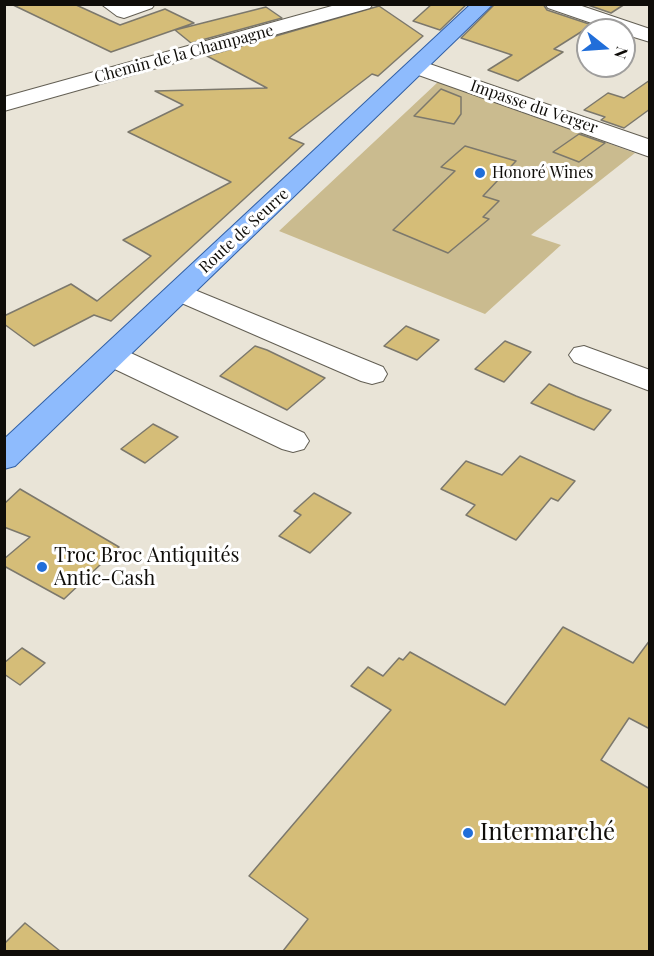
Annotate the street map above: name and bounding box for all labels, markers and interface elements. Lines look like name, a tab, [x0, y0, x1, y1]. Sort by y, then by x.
north arrow	[576, 18, 636, 78]
street label: Chemin de la Champagne	[92, 21, 276, 87]
text: N	[610, 44, 634, 61]
street label: Impasse du Verger	[468, 76, 600, 138]
place label: Honoré Wines	[492, 163, 593, 183]
marker: Honoré Wines	[473, 166, 487, 180]
street label: Route de Seurre	[195, 185, 293, 277]
place label: Troc Broc Antiquités Antic-Cash	[54, 544, 239, 591]
marker: Troc Broc Antiquités Antic-Cash	[35, 560, 49, 574]
place label: Intermarché	[480, 819, 615, 847]
marker: Intermarché	[461, 826, 475, 840]

